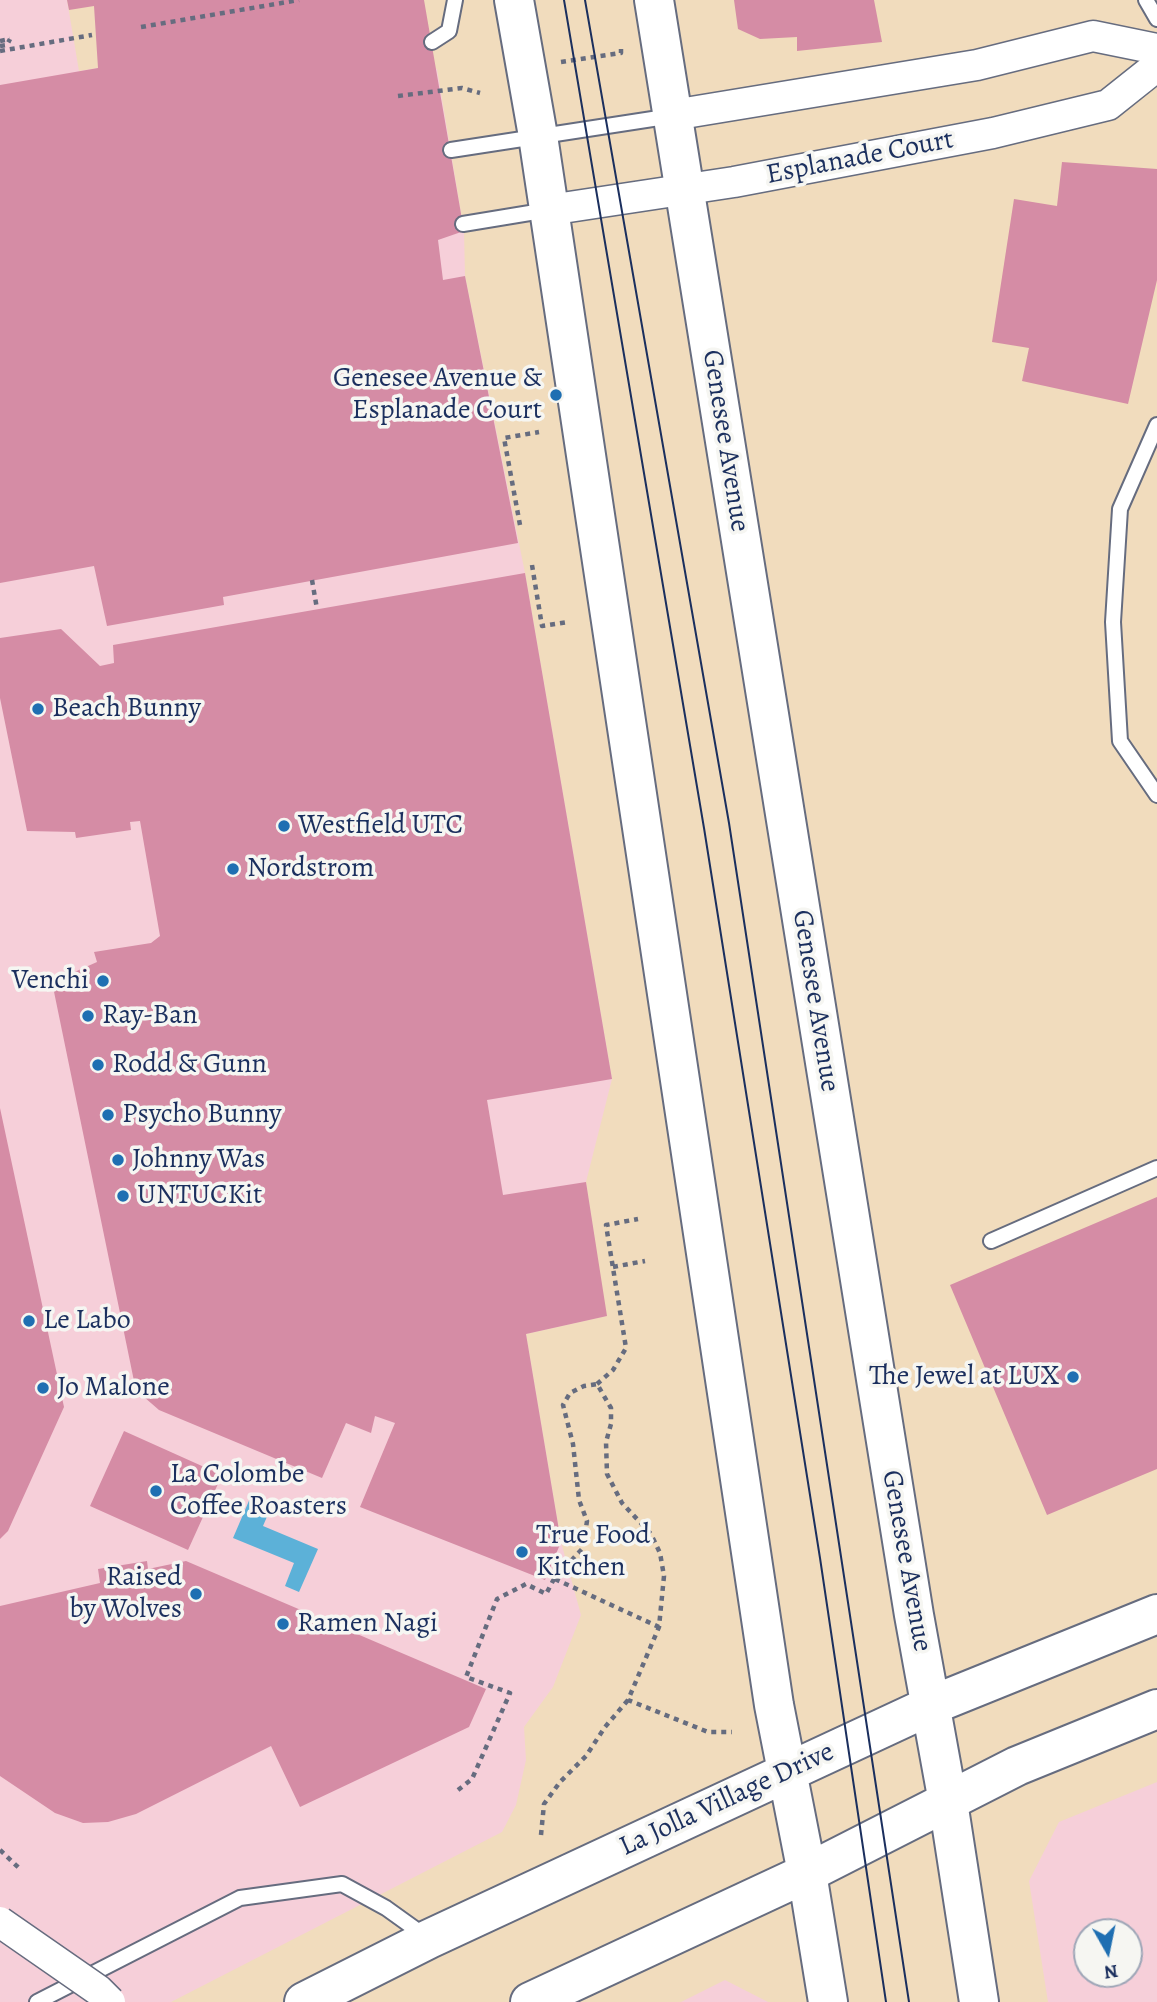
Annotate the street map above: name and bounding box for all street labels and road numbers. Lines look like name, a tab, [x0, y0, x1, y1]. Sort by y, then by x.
street label: Esplanade Court	[764, 123, 956, 193]
street label: Genesee Avenue	[694, 348, 756, 534]
street label: Genesee Avenue	[784, 908, 846, 1094]
street label: Genesee Avenue	[873, 1468, 939, 1654]
street label: La Jolla Village Drive	[615, 1736, 839, 1864]

